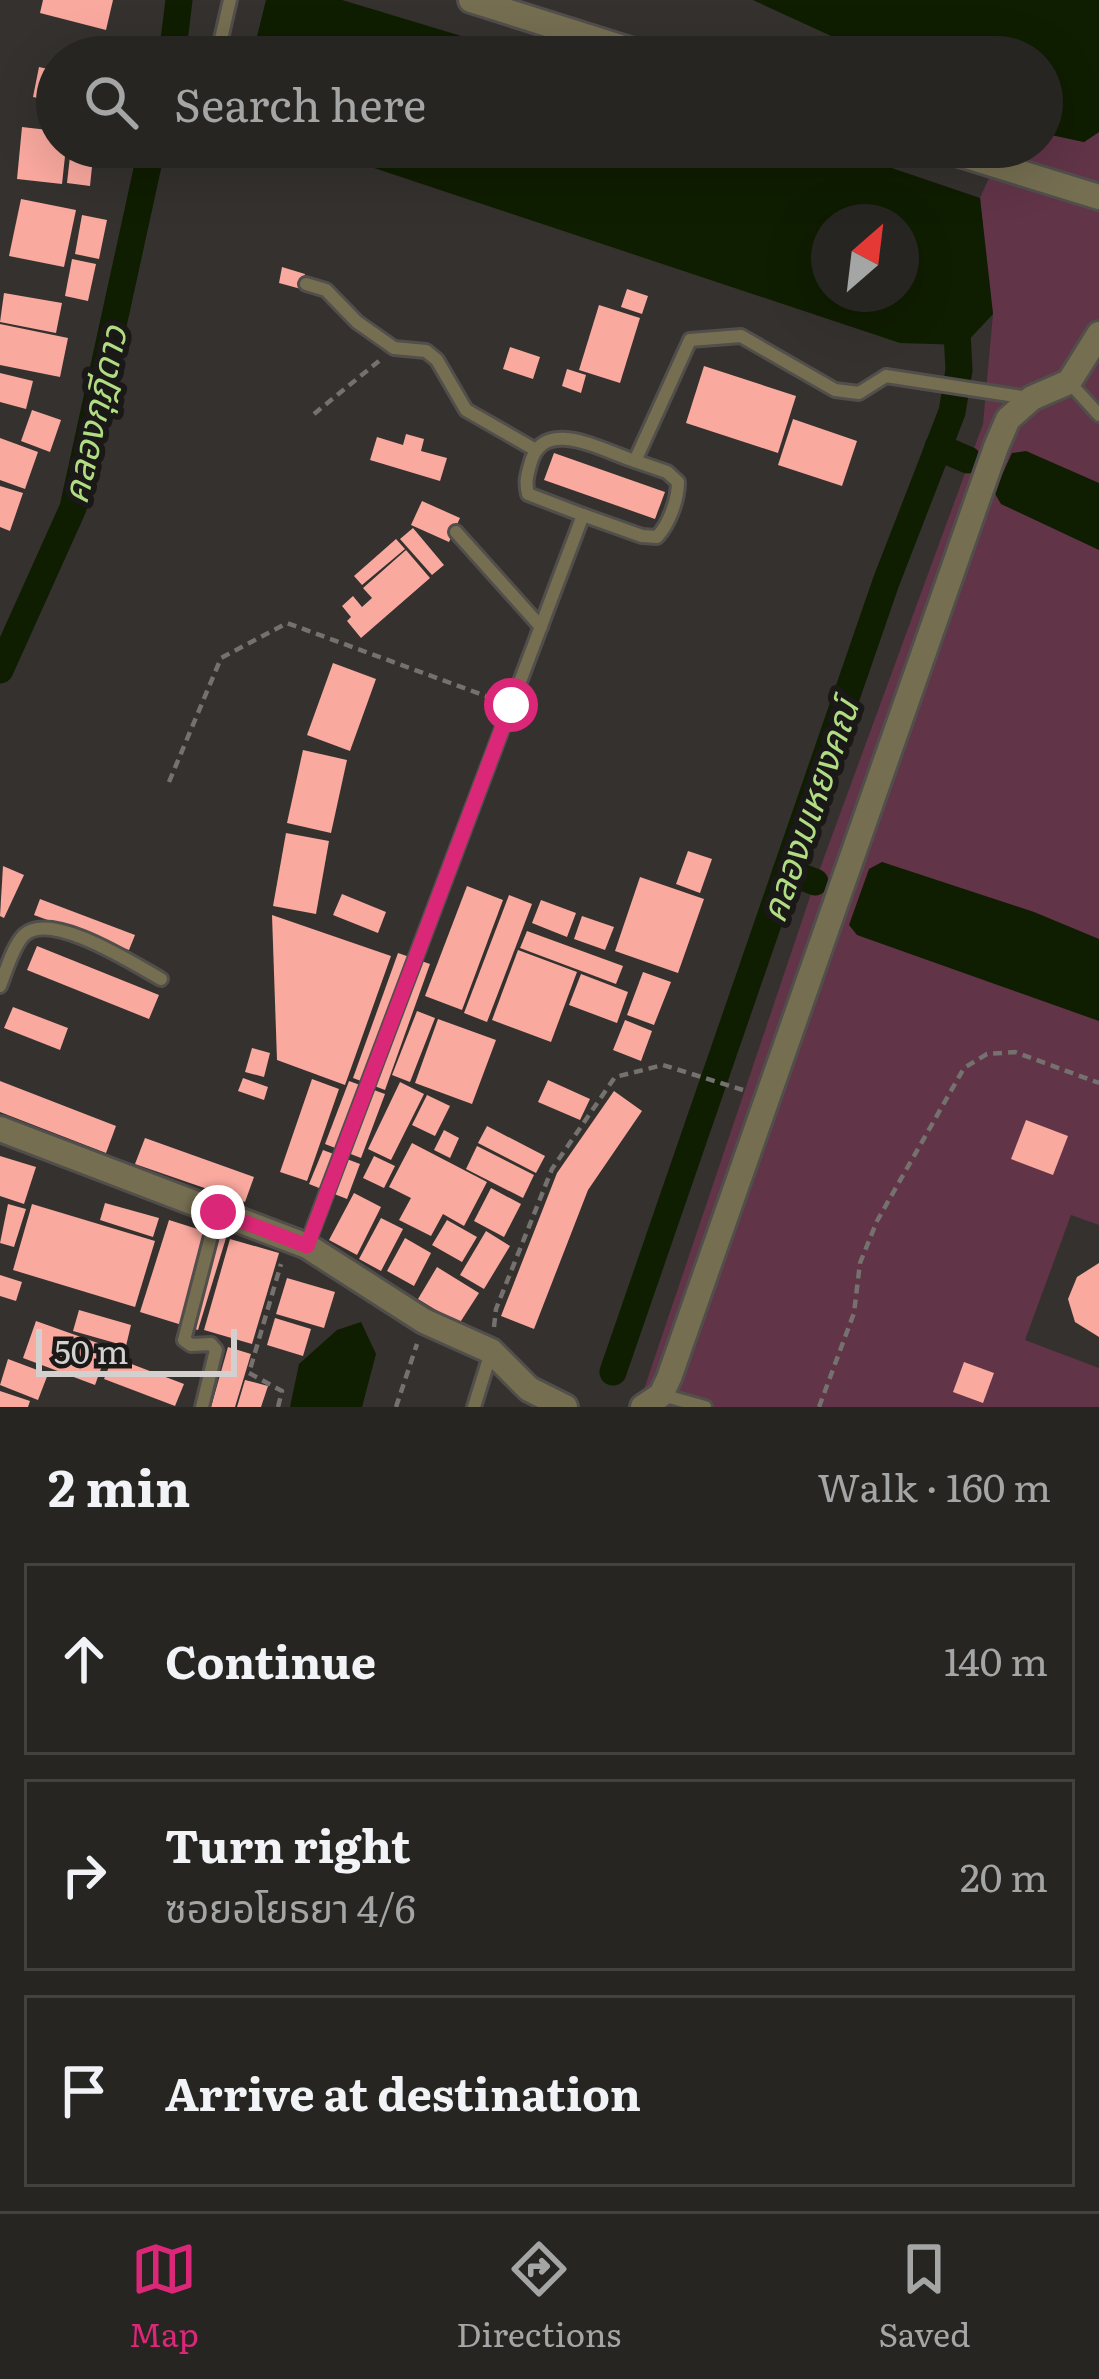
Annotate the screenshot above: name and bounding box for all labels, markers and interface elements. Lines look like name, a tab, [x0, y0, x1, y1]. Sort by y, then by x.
search box	[36, 36, 1063, 168]
icon: search	[78, 69, 144, 135]
text: Search here	[174, 69, 426, 136]
north arrow	[811, 204, 919, 312]
water label: คลองกุฎีดาว	[46, 319, 138, 508]
route start	[484, 678, 538, 732]
water label: คลองมเหยงคณ์	[744, 686, 872, 928]
route end	[191, 1185, 245, 1239]
scale bar	[36, 1323, 237, 1376]
text: 50 m	[54, 1325, 128, 1374]
text: 2 min	[48, 1447, 191, 1523]
text: Walk · 160 m	[818, 1456, 1051, 1514]
icon: ahead	[51, 1626, 117, 1692]
text: Continue	[165, 1626, 376, 1693]
text: 140 m	[944, 1630, 1048, 1688]
text: Turn right	[165, 1810, 411, 1877]
icon: right	[51, 1842, 117, 1908]
text: 20 m	[960, 1846, 1048, 1904]
text: ซอยอโยธยา 4/6	[165, 1877, 416, 1935]
icon: arrive	[51, 2058, 117, 2124]
text: Arrive at destination	[165, 2058, 641, 2125]
tab: Map	[129, 2236, 199, 2357]
tab: Directions	[456, 2236, 621, 2357]
tab: Saved	[878, 2236, 970, 2357]

